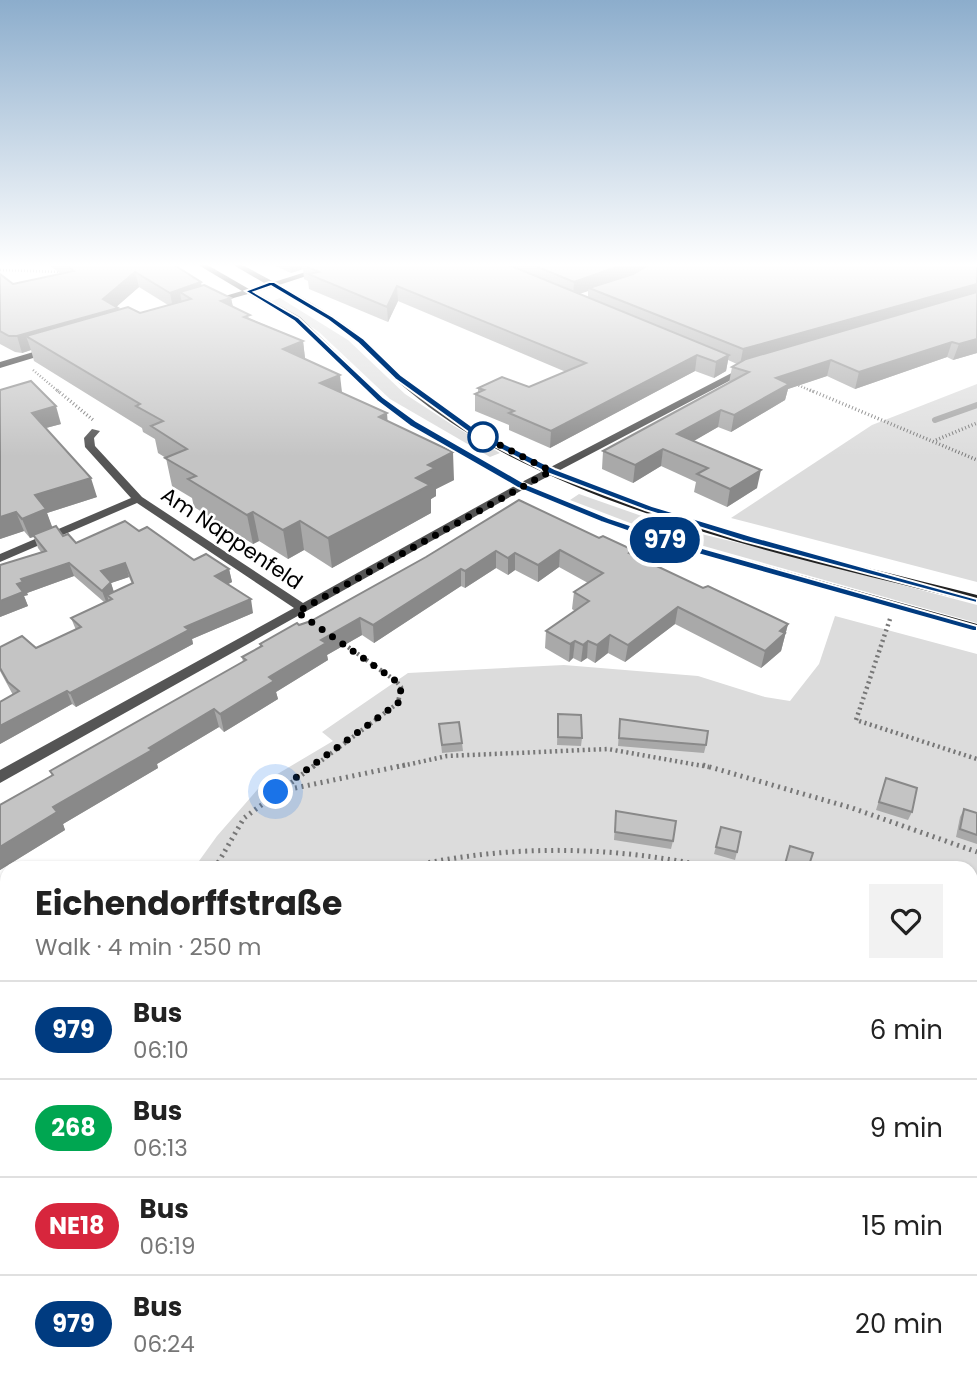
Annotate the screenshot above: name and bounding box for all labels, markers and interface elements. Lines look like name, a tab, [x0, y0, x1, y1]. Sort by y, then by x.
unlabelled marker	[468, 422, 498, 452]
street label: Am Nappenfeld	[156, 480, 308, 596]
line badge: 979	[625, 517, 705, 563]
text: 979	[644, 523, 686, 556]
your location	[258, 774, 293, 809]
text: Eichendorffstraße	[35, 880, 342, 927]
button: heart	[869, 884, 943, 958]
text: Walk · 4 min · 250 m	[35, 931, 261, 963]
text: Bus	[133, 995, 182, 1031]
text: 6 min	[870, 1012, 943, 1048]
text: 979	[52, 1013, 95, 1046]
text: 06:10	[133, 1034, 189, 1066]
text: Bus	[133, 1093, 182, 1129]
text: 9 min	[870, 1110, 943, 1146]
text: 268	[51, 1111, 96, 1144]
text: 06:13	[133, 1132, 188, 1164]
text: Bus	[140, 1191, 189, 1227]
text: 15 min	[862, 1208, 943, 1244]
text: NE18	[49, 1209, 105, 1242]
text: 06:19	[140, 1230, 195, 1262]
text: Bus	[133, 1289, 182, 1325]
text: 20 min	[855, 1306, 943, 1342]
text: 979	[52, 1307, 95, 1340]
text: 06:24	[133, 1328, 195, 1360]

